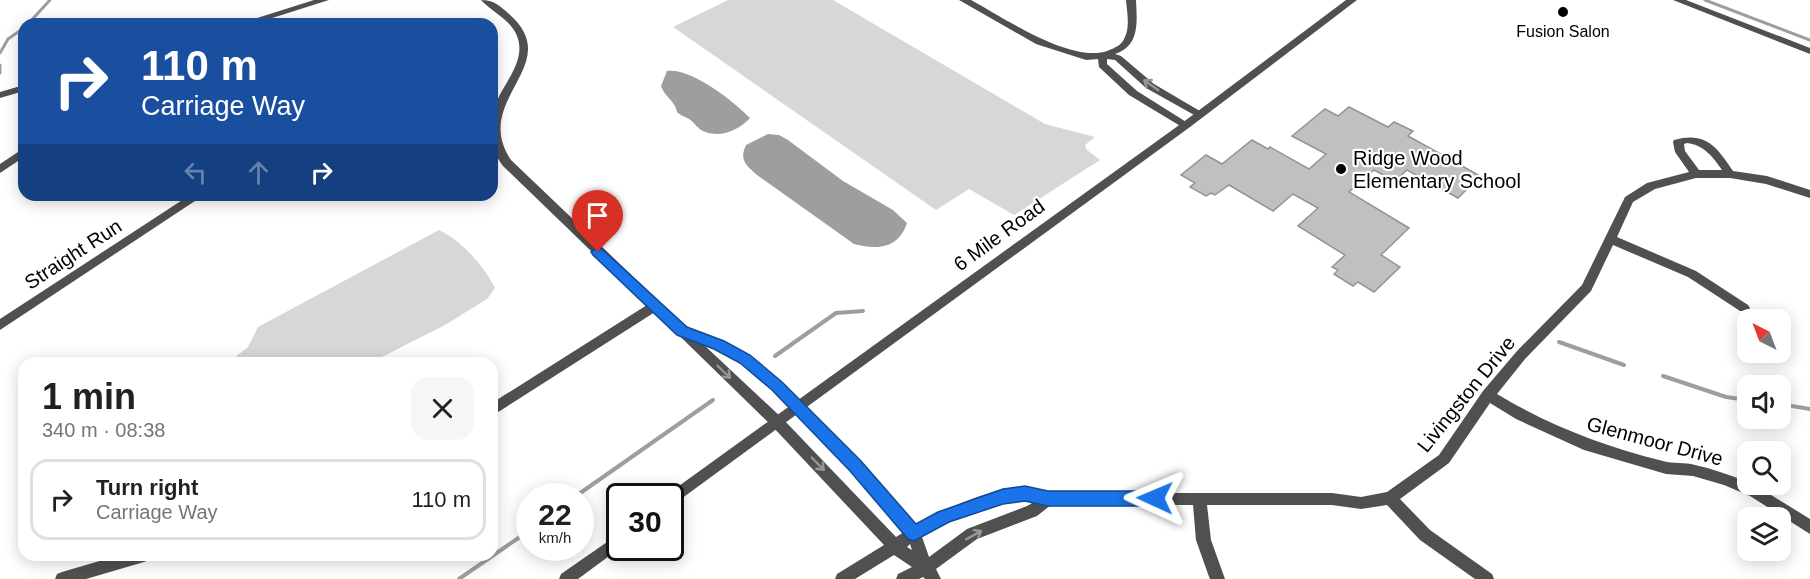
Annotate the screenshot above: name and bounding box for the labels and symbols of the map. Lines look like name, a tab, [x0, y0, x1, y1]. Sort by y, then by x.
marker: Fusion Salon	[1556, 5, 1570, 19]
place label: Fusion Salon	[1516, 23, 1610, 40]
one-way arrow	[1143, 79, 1159, 91]
place label: Ridge Wood Elementary School	[1353, 147, 1521, 192]
marker: Ridge Wood Elementary School	[1334, 162, 1348, 176]
pin	[572, 190, 623, 252]
street label: 6 Mile Road	[949, 195, 1049, 275]
street label: Straight Run	[20, 215, 126, 293]
north arrow	[1737, 309, 1791, 363]
street label: Livingston Drive	[1413, 332, 1519, 456]
one-way arrow	[717, 365, 732, 379]
street label: Glenmoor Drive	[1585, 412, 1725, 470]
one-way arrow	[811, 457, 825, 472]
position arrow	[1123, 466, 1187, 530]
speed limit sign: 30	[606, 483, 684, 561]
one-way arrow	[965, 529, 982, 541]

